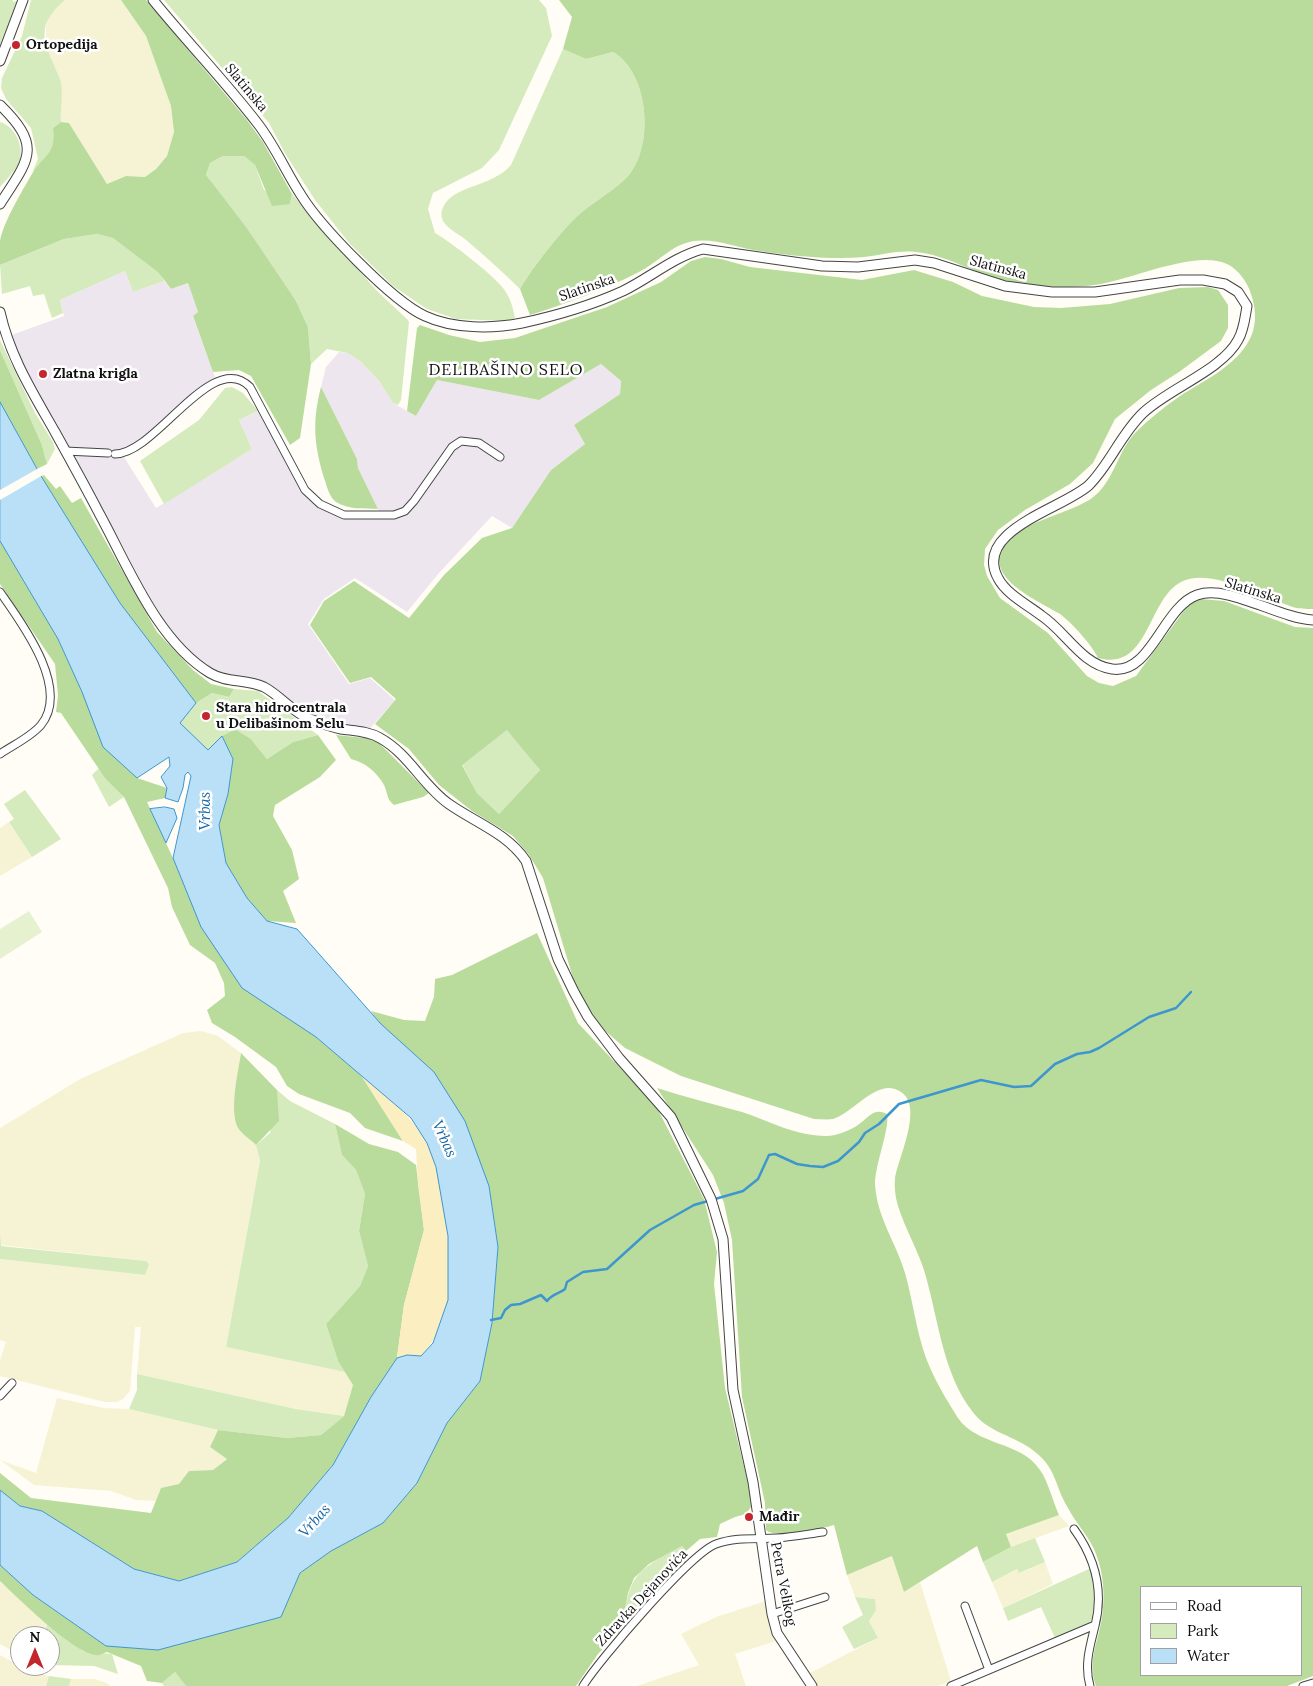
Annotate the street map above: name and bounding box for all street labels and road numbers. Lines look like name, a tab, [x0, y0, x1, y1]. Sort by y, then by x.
street label: Slatinska	[221, 60, 271, 116]
street label: Slatinska	[968, 252, 1028, 284]
street label: Slatinska	[557, 271, 617, 305]
street label: Slatinska	[1223, 574, 1283, 608]
street label: Petra Velikog	[767, 1540, 799, 1628]
street label: Zdravka Dejanovića	[593, 1546, 691, 1650]

